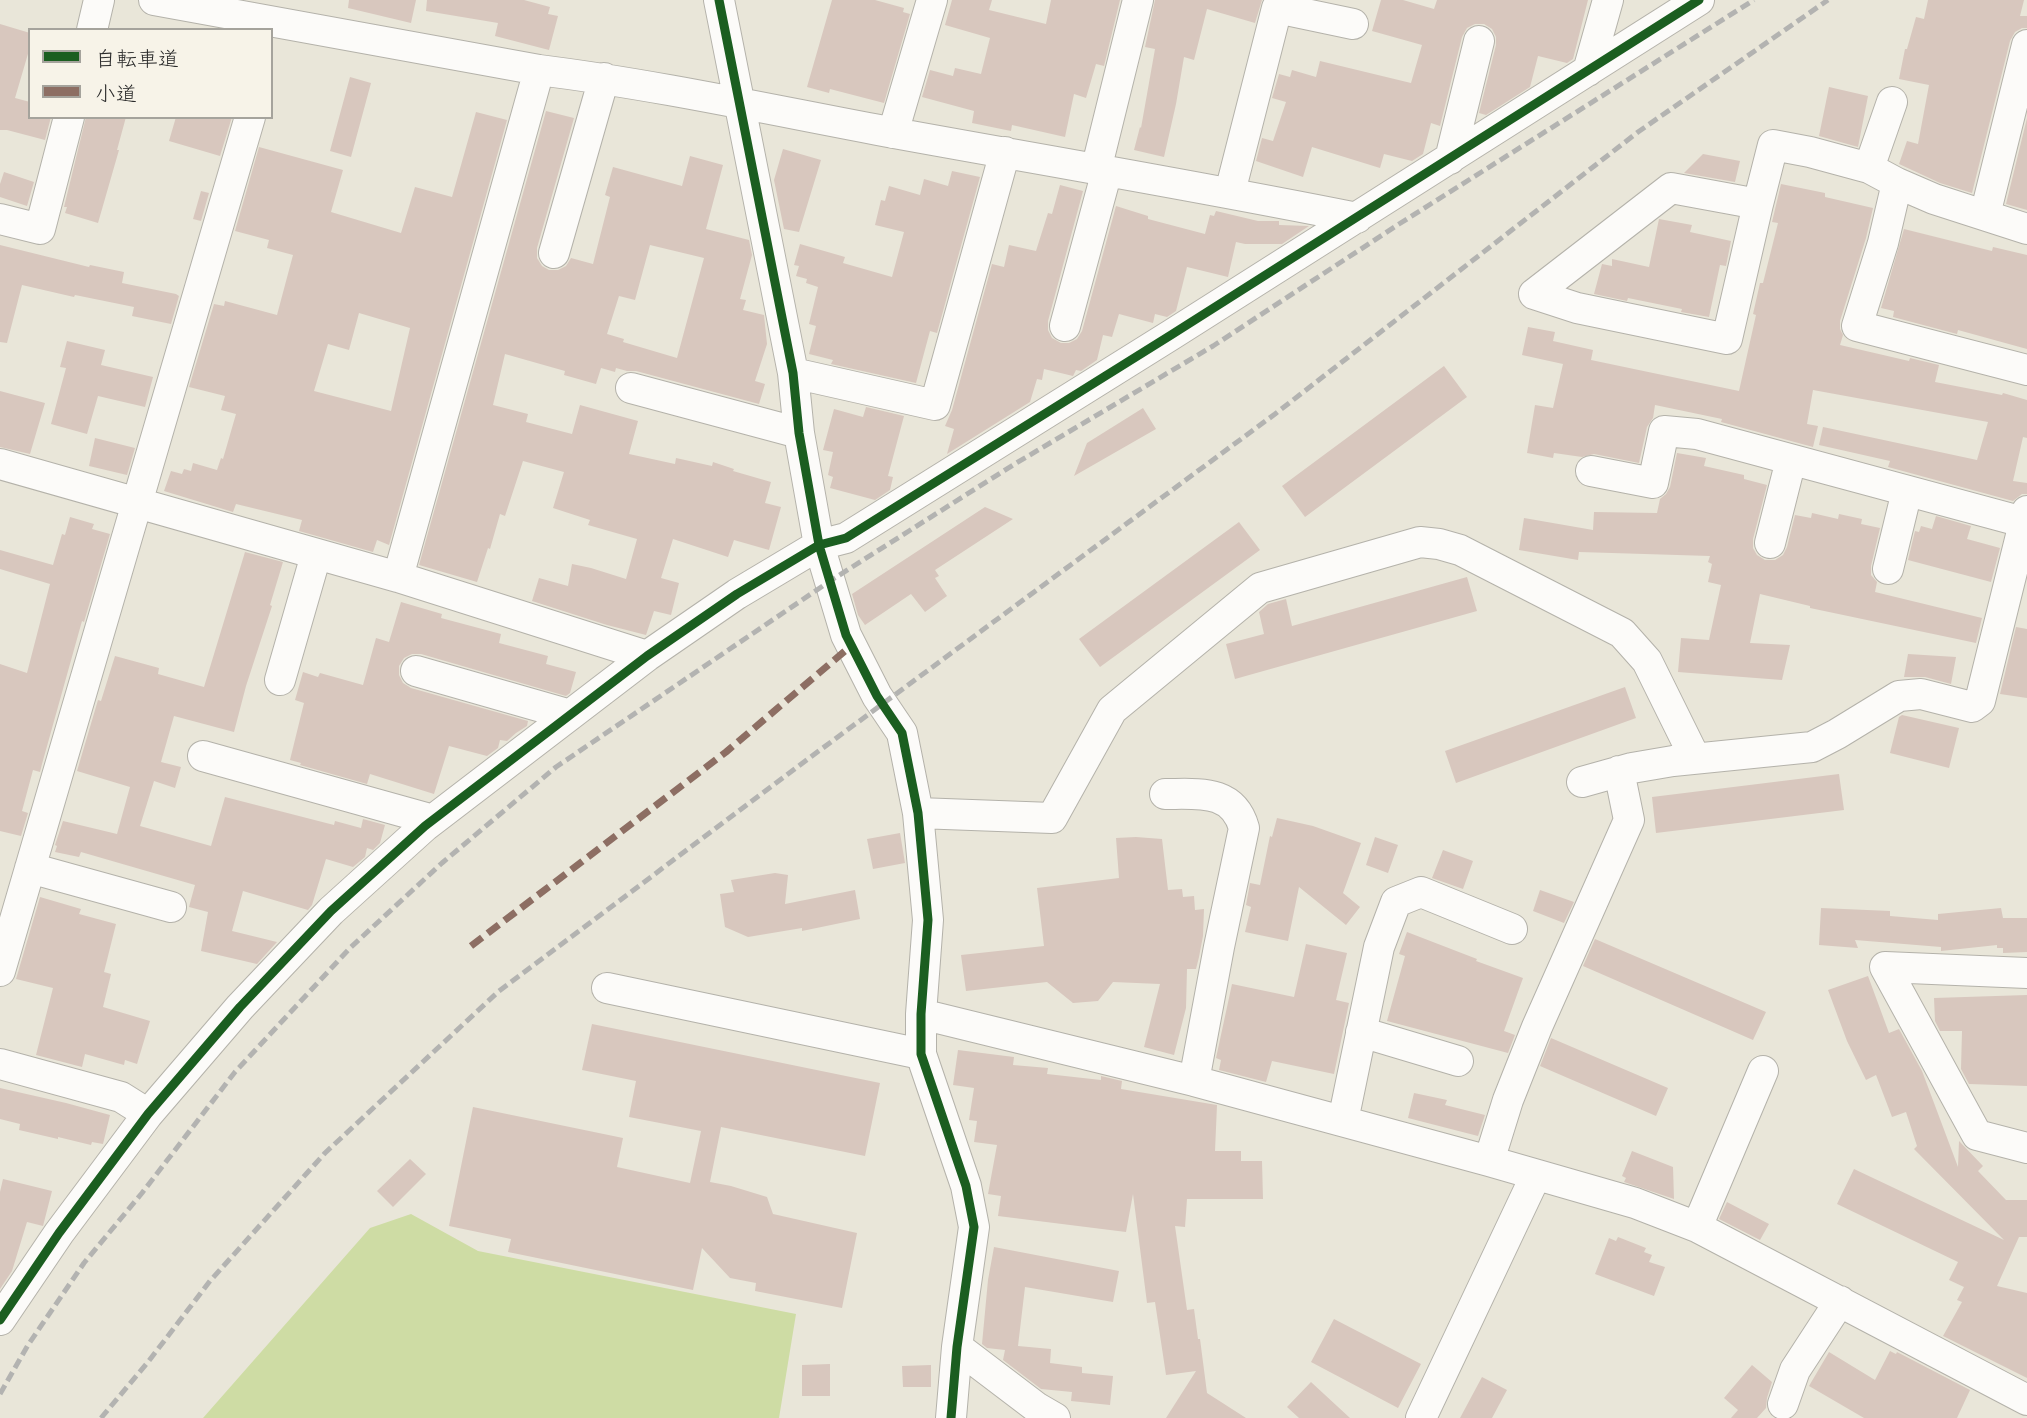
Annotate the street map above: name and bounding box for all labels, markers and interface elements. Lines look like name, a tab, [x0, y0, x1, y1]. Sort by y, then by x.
legend	[28, 28, 273, 119]
text: 自転車道	[95, 41, 179, 73]
text: 小道	[95, 76, 137, 108]

